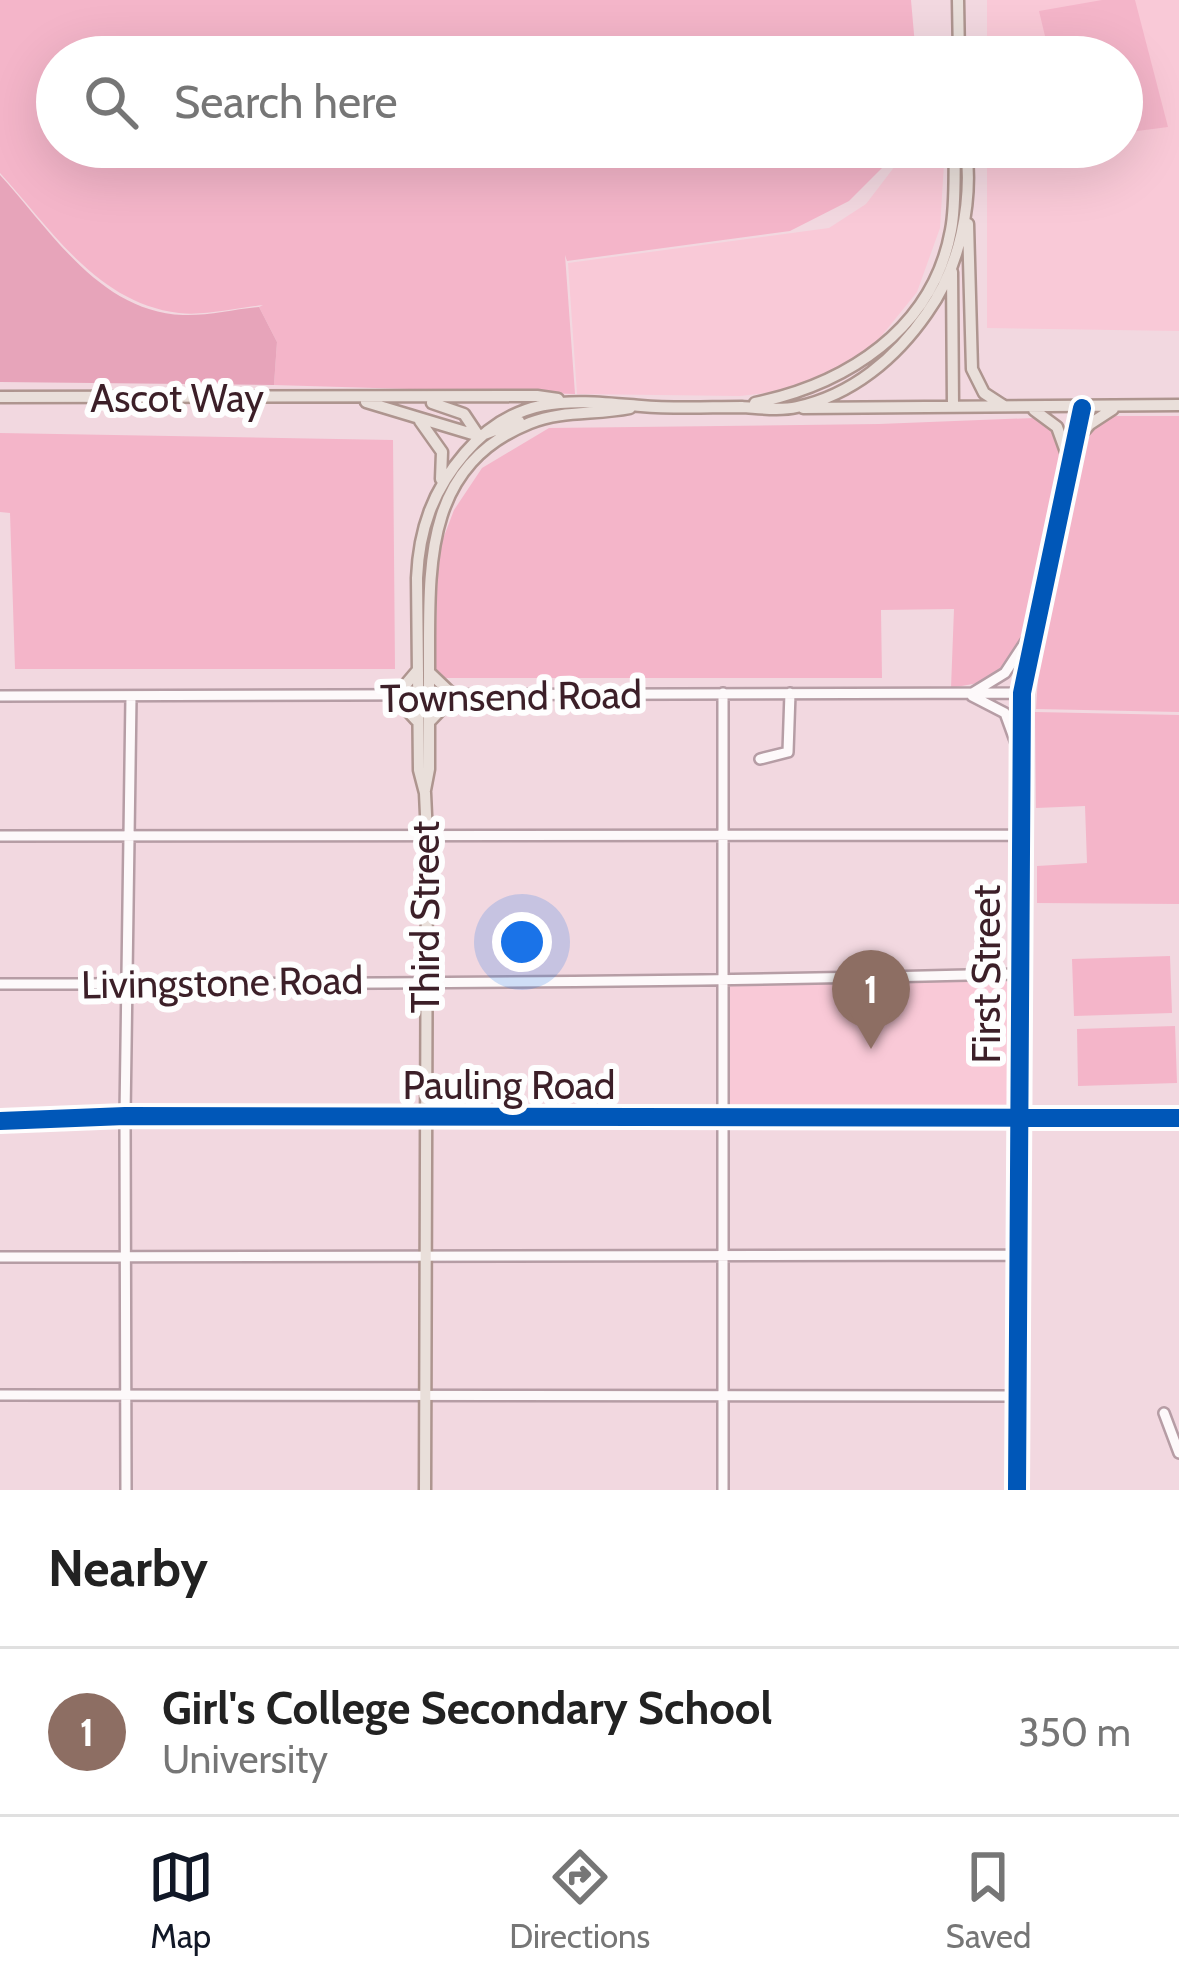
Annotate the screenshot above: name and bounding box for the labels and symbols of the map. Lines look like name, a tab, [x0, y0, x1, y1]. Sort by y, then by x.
street label: Ascot Way	[90, 374, 264, 422]
street label: Townsend Road	[380, 670, 642, 722]
street label: Third Street	[401, 821, 449, 1013]
street label: First Street	[962, 884, 1010, 1064]
your location	[492, 912, 552, 972]
pin: 1	[832, 950, 910, 1049]
street label: Livingstone Road	[80, 956, 364, 1008]
street label: Pauling Road	[403, 1061, 615, 1109]

